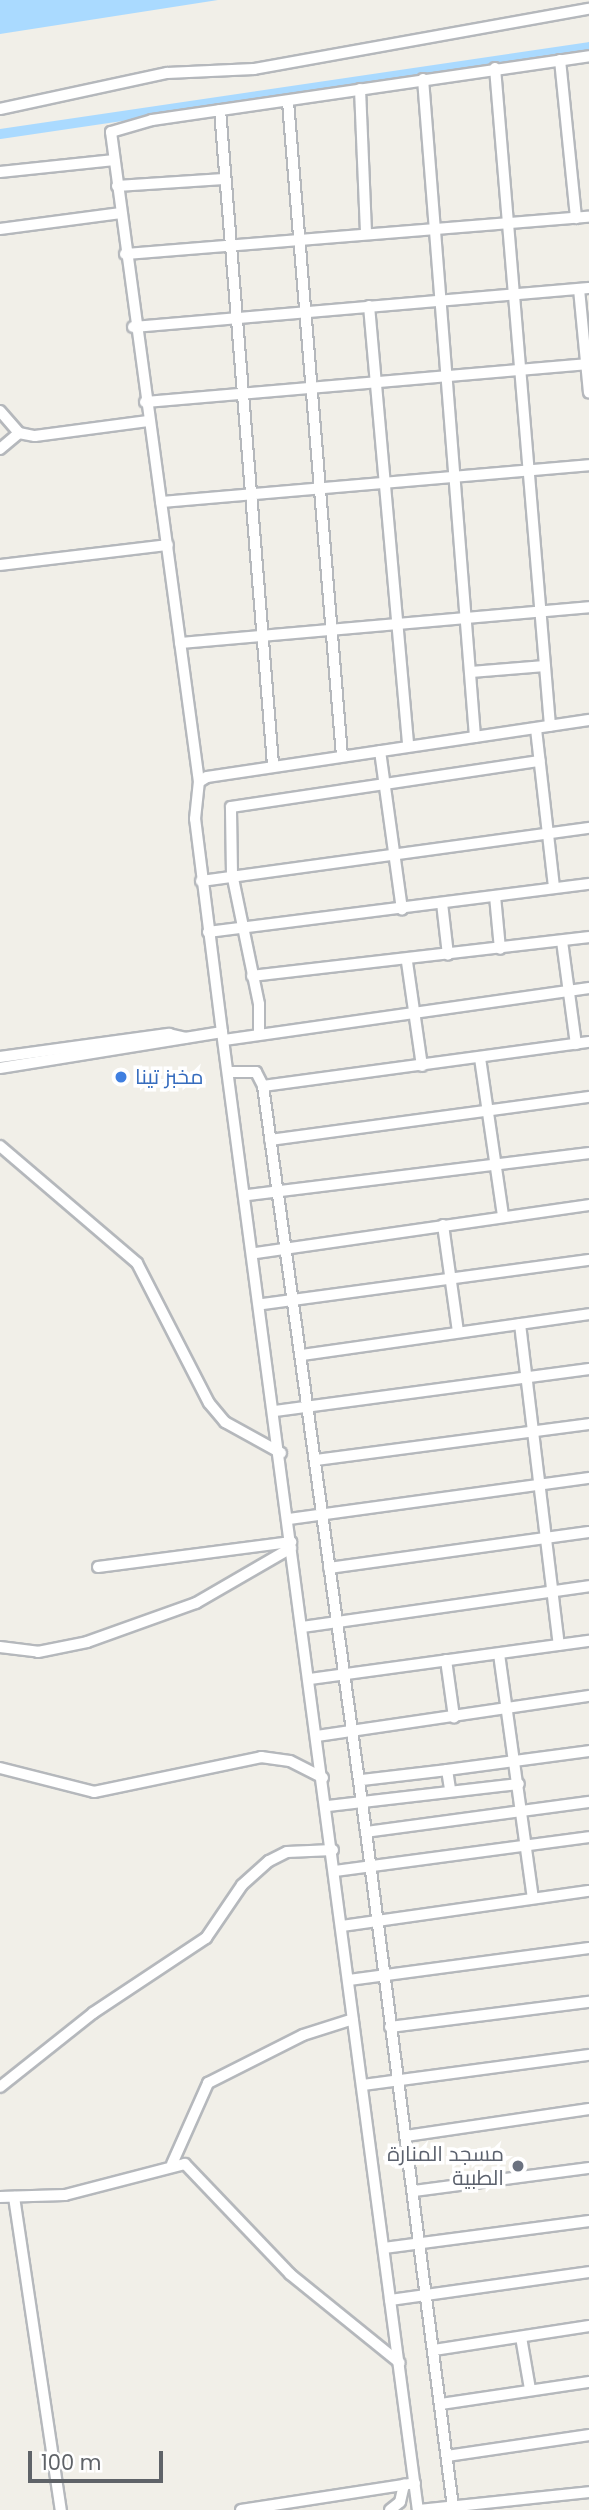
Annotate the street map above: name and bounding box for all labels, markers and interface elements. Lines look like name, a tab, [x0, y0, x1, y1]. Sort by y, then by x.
place label: مخبز تينا	[135, 1064, 203, 1090]
marker: مخبز تينا	[113, 1069, 129, 1085]
place label: مسجد المنارة الطبية	[387, 2141, 504, 2191]
marker: مسجد المنارة الطبية	[510, 2158, 526, 2174]
scale bar	[32, 2436, 166, 2480]
text: 100 m	[41, 2448, 101, 2477]

